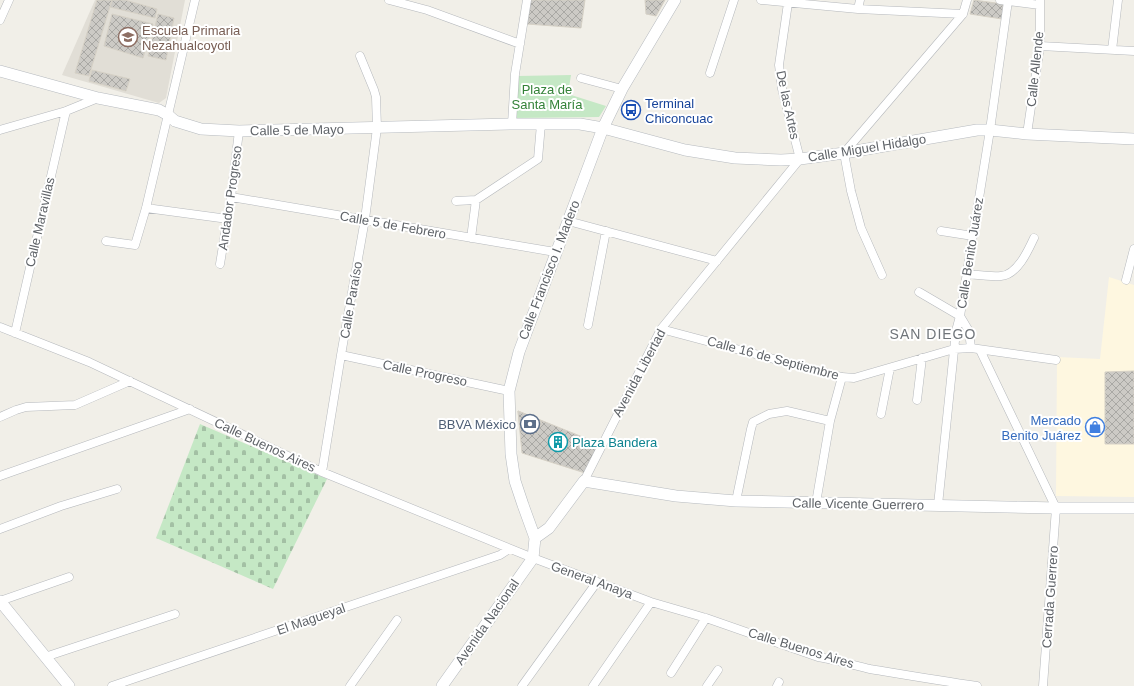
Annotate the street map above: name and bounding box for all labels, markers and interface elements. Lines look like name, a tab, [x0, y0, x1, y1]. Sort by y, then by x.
place label: Escuela Primaria Nezahualcoyotl	[142, 23, 241, 53]
school or university icon: Escuela Primaria Nezahualcoyotl	[117, 26, 139, 48]
street label: Calle Allende	[1024, 30, 1046, 108]
street label: De las Artes	[773, 69, 803, 141]
park label: Plaza de Santa María	[512, 82, 583, 112]
place label: Terminal Chiconcuac	[645, 96, 713, 126]
bus stop icon: Terminal Chiconcuac	[620, 99, 642, 121]
street label: Calle 5 de Mayo	[250, 122, 344, 138]
street label: Calle Miguel Hidalgo	[807, 131, 927, 165]
street label: Andador Progreso	[215, 145, 245, 251]
street label: Calle Maravillas	[22, 175, 58, 268]
street label: Calle Benito Juárez	[954, 196, 986, 310]
street label: Calle Francisco I. Madero	[515, 198, 583, 342]
street label: Calle 5 de Febrero	[339, 208, 447, 242]
street label: Calle Paraíso	[337, 260, 365, 340]
district label: SAN DIEGO	[890, 326, 976, 342]
street label: Avenida Libertad	[610, 327, 668, 419]
street label: Calle 16 de Septiembre	[705, 333, 841, 383]
street label: Calle Progreso	[381, 357, 469, 389]
bank icon: BBVA México	[519, 413, 541, 435]
place label: Mercado Benito Juárez	[1002, 413, 1081, 443]
street label: Calle Buenos Aires	[212, 415, 318, 475]
shop icon: Mercado Benito Juárez	[1084, 416, 1106, 438]
place label: BBVA México	[438, 417, 516, 432]
building icon: Plaza Bandera	[547, 431, 569, 453]
place label: Plaza Bandera	[572, 435, 658, 450]
street label: Calle Vicente Guerrero	[792, 495, 924, 513]
street label: Cerrada Guerrero	[1039, 545, 1061, 649]
street label: General Anaya	[549, 558, 636, 602]
street label: Avenida Nacional	[452, 576, 522, 668]
street label: El Magueyal	[275, 600, 347, 638]
street label: Calle Buenos Aires	[746, 625, 856, 671]

